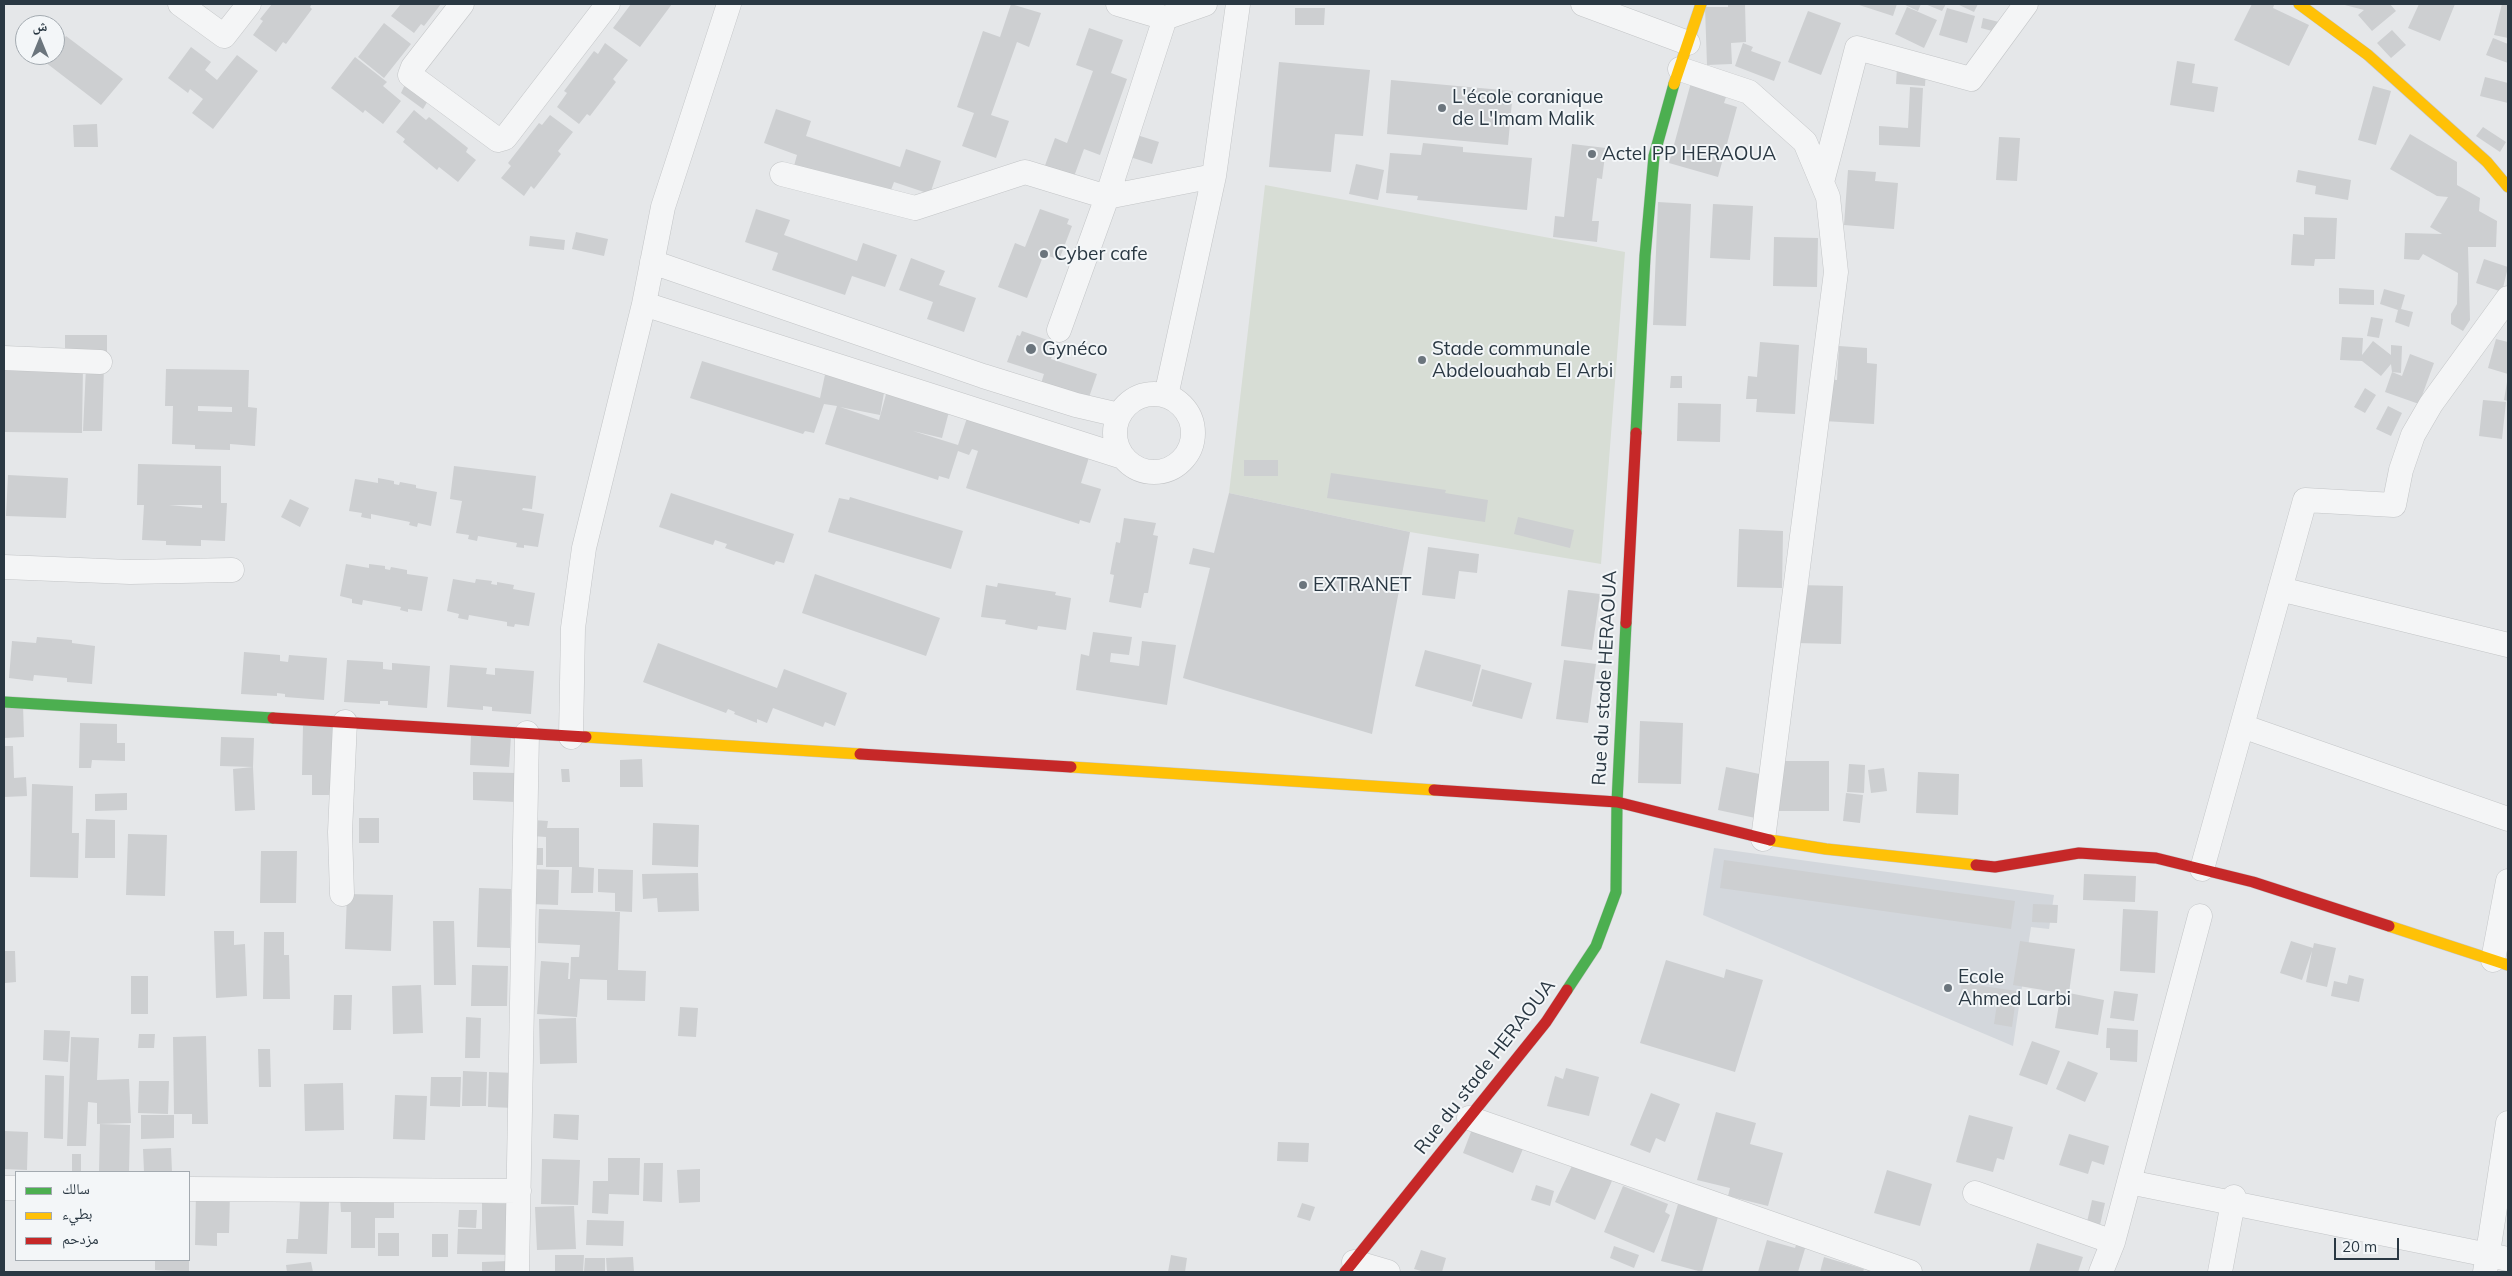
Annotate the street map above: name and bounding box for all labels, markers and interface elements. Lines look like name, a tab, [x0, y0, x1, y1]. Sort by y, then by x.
north arrow	[15, 15, 65, 65]
text: ش	[33, 17, 47, 35]
place label: L'école coranique de L'Imam Malik	[1452, 86, 1603, 130]
marker: L'école coranique de L'Imam Malik	[1436, 102, 1448, 114]
place label: Actel PP HERAOUA	[1602, 143, 1776, 165]
marker: Actel PP HERAOUA	[1586, 148, 1598, 160]
place label: Cyber cafe	[1054, 243, 1147, 265]
marker: Cyber cafe	[1038, 248, 1050, 260]
place label: Gynéco	[1042, 338, 1108, 360]
place label: Stade communale Abdelouahab El Arbi	[1432, 338, 1613, 382]
marker: Gynéco	[1024, 342, 1038, 356]
marker: Stade communale Abdelouahab El Arbi	[1416, 354, 1428, 366]
street label: Rue du stade HERAOUA	[1588, 570, 1622, 786]
place label: EXTRANET	[1313, 574, 1411, 596]
marker: EXTRANET	[1297, 579, 1309, 591]
place label: Ecole Ahmed Larbi	[1958, 966, 2071, 1010]
street label: Rue du stade HERAOUA	[1410, 975, 1560, 1159]
marker: Ecole Ahmed Larbi	[1942, 982, 1954, 994]
legend	[15, 1171, 190, 1261]
text: سالك	[62, 1179, 90, 1198]
text: بطيء	[62, 1204, 92, 1223]
scale bar	[2337, 1228, 2402, 1260]
text: مزدحم	[62, 1229, 99, 1248]
text: 20 m	[2342, 1237, 2377, 1256]

